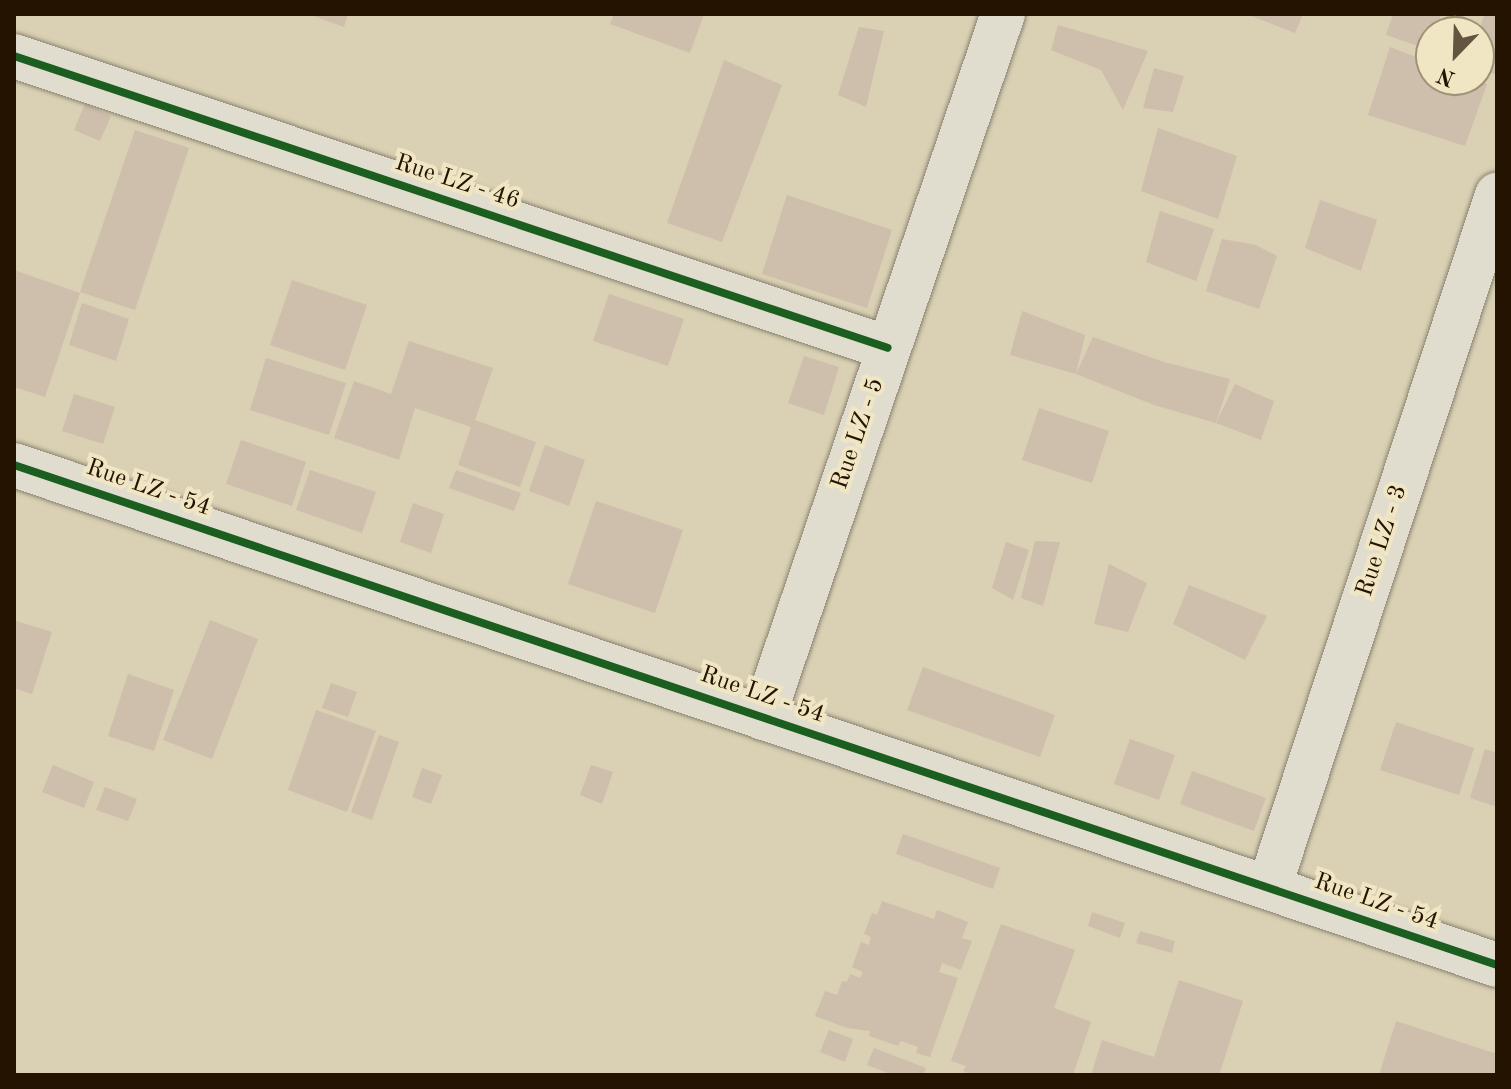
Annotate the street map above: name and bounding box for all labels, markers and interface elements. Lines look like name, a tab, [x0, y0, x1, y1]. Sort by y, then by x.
north arrow	[1415, 16, 1495, 96]
text: N	[1434, 63, 1458, 90]
street label: Rue LZ - 46	[391, 149, 523, 217]
street label: Rue LZ - 5	[827, 375, 891, 493]
street label: Rue LZ - 54	[82, 454, 214, 524]
street label: Rue LZ - 3	[1351, 482, 1415, 600]
street label: Rue LZ - 54	[696, 661, 828, 731]
street label: Rue LZ - 54	[1310, 868, 1442, 938]

